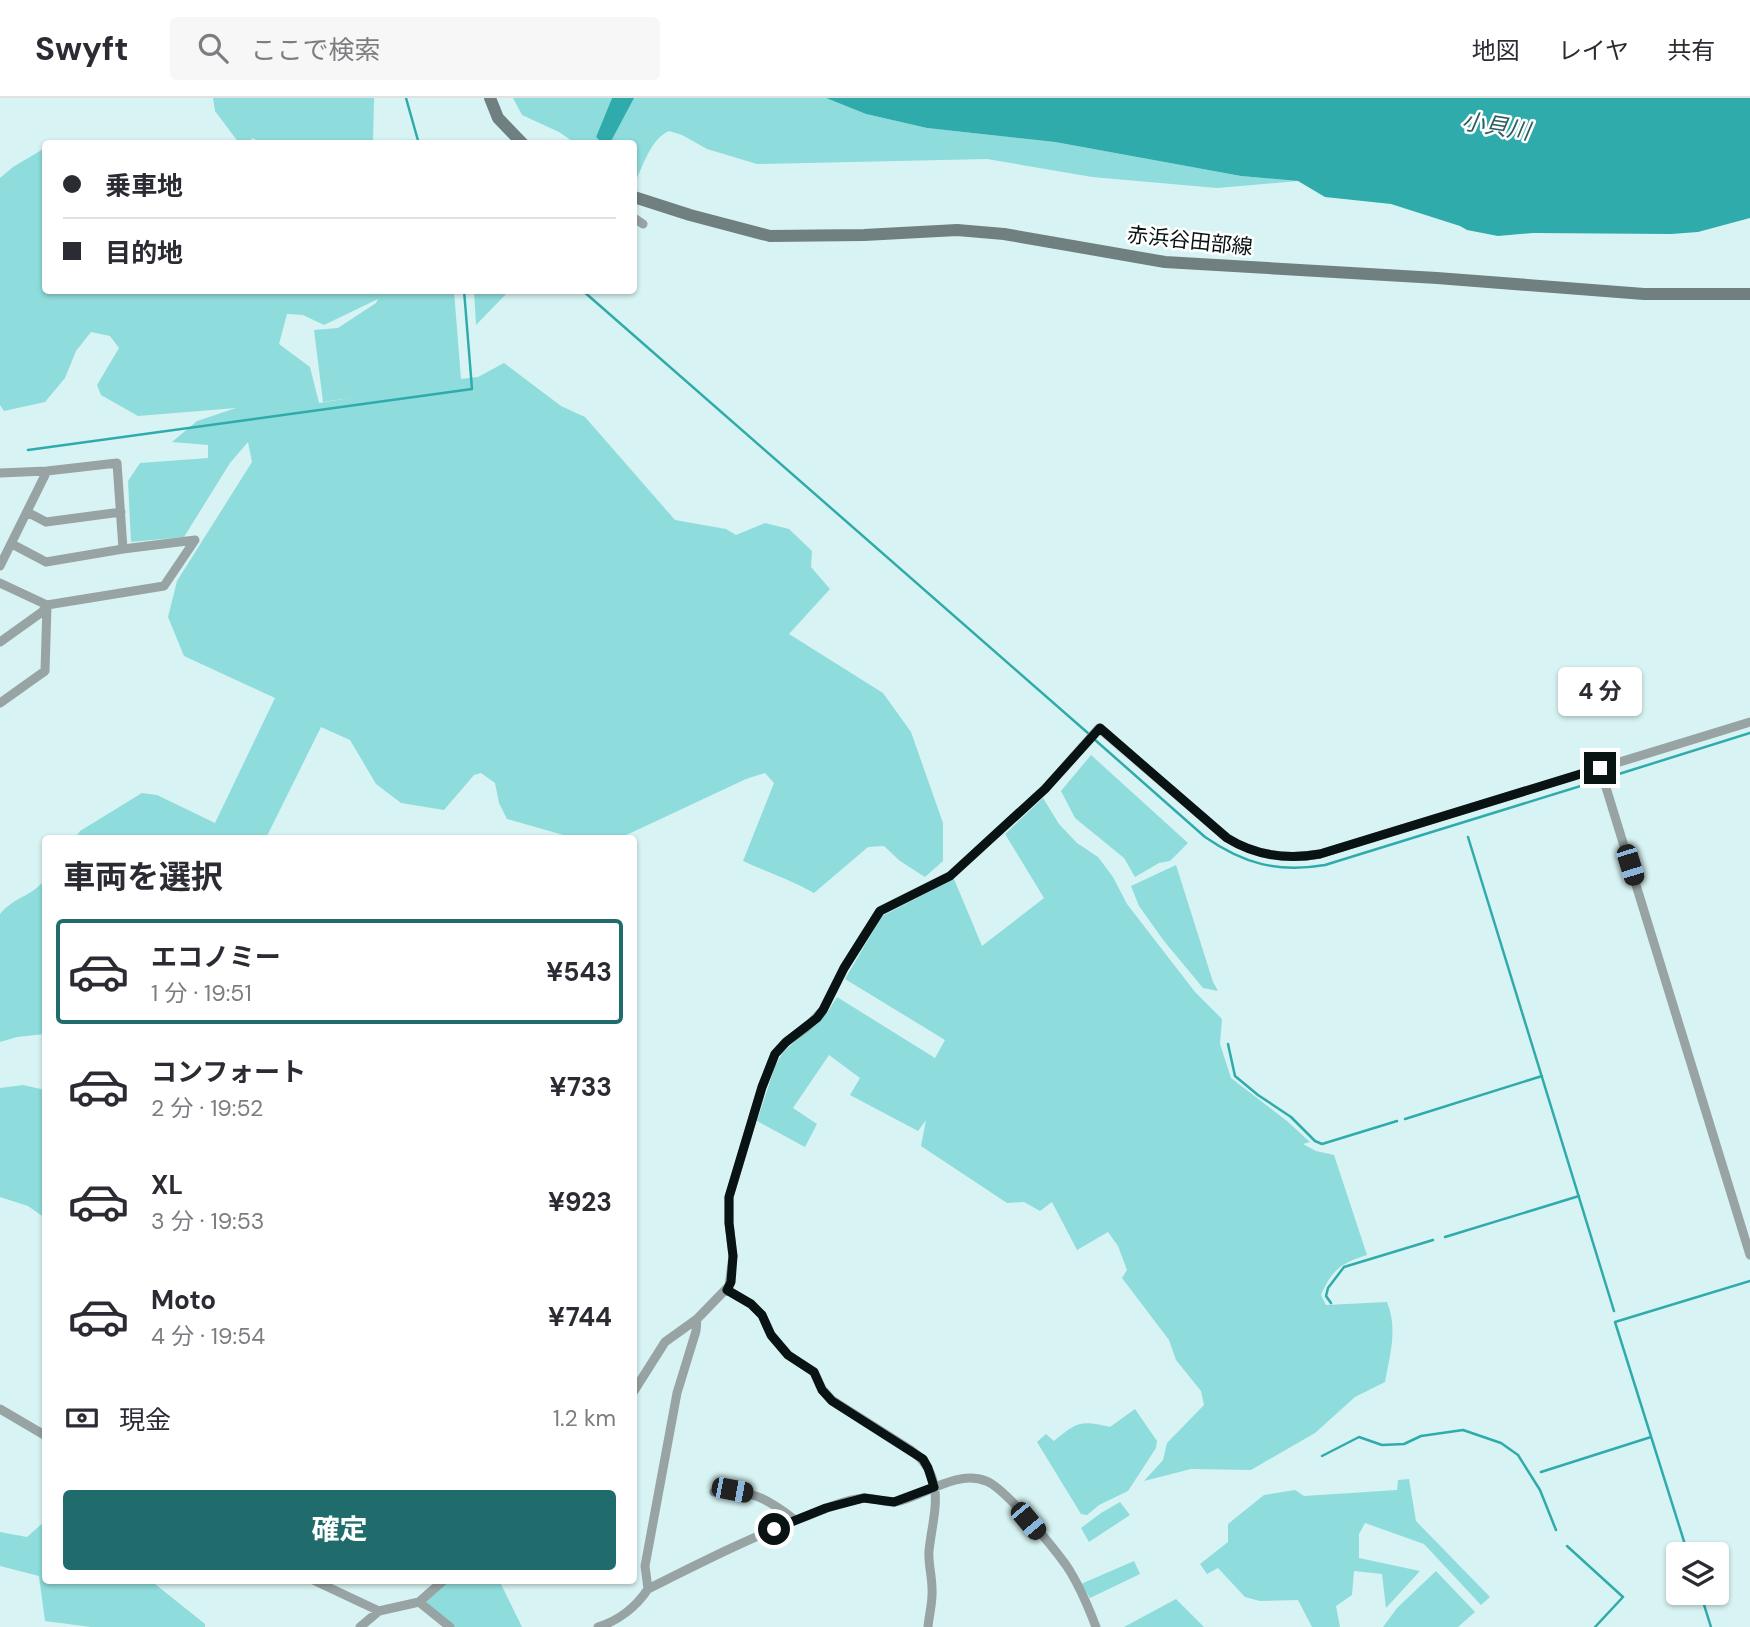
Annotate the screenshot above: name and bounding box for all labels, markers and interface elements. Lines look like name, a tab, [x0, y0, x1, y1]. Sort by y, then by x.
search box	[170, 17, 660, 80]
text: Swyft	[35, 27, 128, 70]
icon: search	[194, 29, 232, 67]
text: ここで検索	[250, 33, 380, 67]
text: 地図	[1472, 35, 1520, 66]
text: レイヤ	[1558, 35, 1629, 66]
text: 共有	[1667, 35, 1715, 66]
water label: 小貝川	[1460, 106, 1535, 147]
text: 乗車地	[105, 169, 183, 203]
street label: 赤浜谷田部線	[1126, 220, 1254, 262]
text: 目的地	[105, 236, 183, 270]
callout: 4 分	[1558, 666, 1642, 716]
text: 4 分	[1578, 676, 1622, 706]
route end	[1584, 752, 1616, 784]
car	[1614, 842, 1647, 888]
text: 車両を選択	[63, 856, 223, 898]
icon: car	[67, 940, 130, 1003]
text: エコノミー	[151, 940, 281, 974]
text: ¥543	[546, 955, 612, 989]
text: 1 分 · 19:51	[151, 978, 252, 1008]
icon: car	[67, 1055, 130, 1118]
text: コンフォート	[151, 1055, 306, 1089]
text: ¥733	[549, 1070, 612, 1104]
text: 2 分 · 19:52	[151, 1093, 263, 1123]
text: XL	[151, 1168, 183, 1202]
icon: car	[67, 1170, 130, 1233]
text: ¥923	[548, 1185, 612, 1219]
text: 3 分 · 19:53	[151, 1206, 264, 1236]
text: Moto	[151, 1283, 216, 1317]
icon: car	[67, 1285, 130, 1348]
text: ¥744	[548, 1300, 612, 1334]
text: 4 分 · 19:54	[151, 1321, 265, 1351]
icon: cash	[63, 1399, 101, 1437]
text: 現金	[119, 1403, 171, 1437]
text: 1.2 km	[553, 1403, 616, 1433]
car	[710, 1476, 755, 1504]
button: 確定	[63, 1490, 616, 1570]
car	[1007, 1498, 1050, 1544]
route start	[758, 1513, 790, 1545]
map controls	[1666, 1542, 1729, 1605]
button: layers	[1666, 1542, 1729, 1605]

